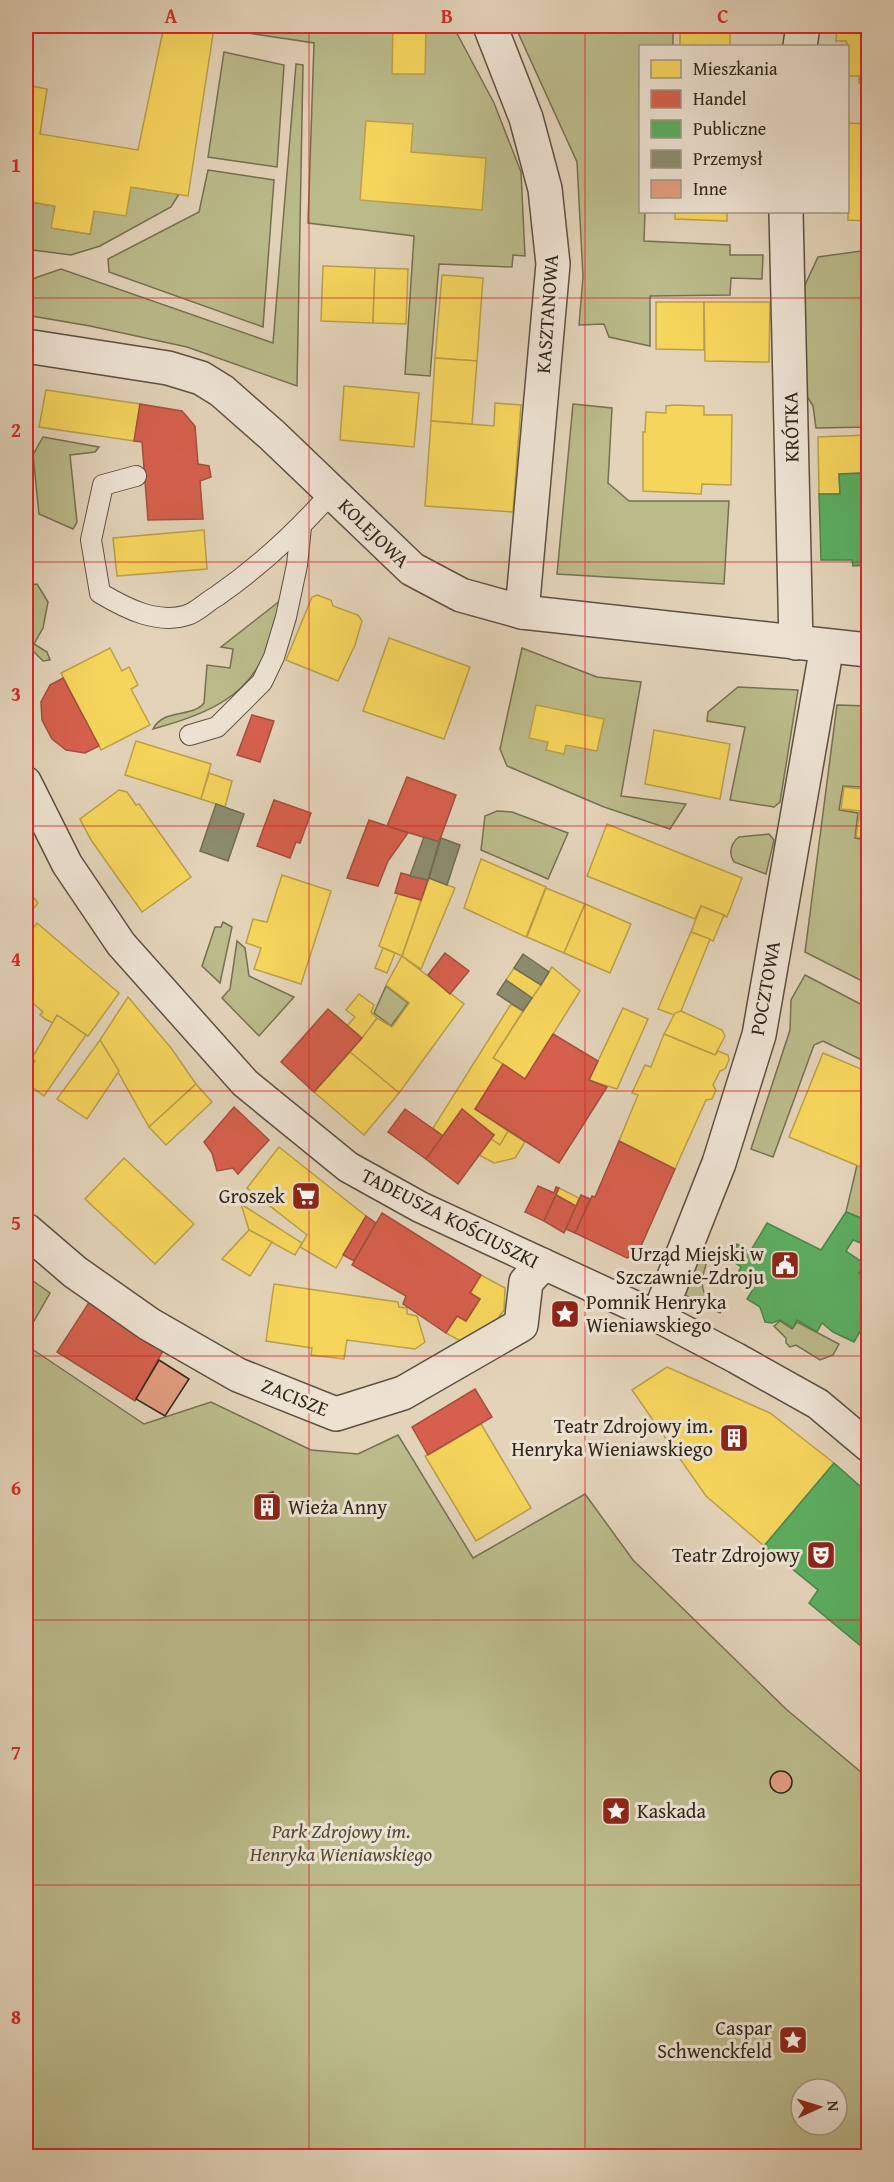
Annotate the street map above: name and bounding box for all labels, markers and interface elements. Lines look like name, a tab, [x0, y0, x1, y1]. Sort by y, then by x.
text: A	[165, 1, 178, 30]
text: B	[441, 1, 453, 30]
text: C	[717, 1, 729, 30]
legend	[639, 45, 849, 213]
text: Mieszkania	[693, 55, 778, 82]
text: Handel	[693, 85, 747, 112]
text: Publiczne	[693, 115, 766, 142]
text: Przemysł	[693, 145, 763, 172]
text: 1	[11, 150, 21, 179]
text: Inne	[693, 175, 727, 202]
street label: KASZTANOWA	[528, 253, 565, 374]
street label: KRÓTKA	[775, 391, 806, 463]
text: 2	[11, 415, 21, 444]
street label: KOLEJOWA	[332, 491, 417, 574]
text: 3	[11, 679, 21, 708]
street label: POCZTOWA	[742, 938, 787, 1037]
text: 4	[11, 944, 21, 973]
street label: TADEUSZA KOŚCIUSZKI	[356, 1160, 544, 1275]
supermarket icon: Groszek	[290, 1180, 322, 1212]
place label: Groszek	[219, 1181, 286, 1210]
text: 5	[11, 1208, 21, 1237]
place label: Urząd Miejski w Szczawnie-Zdroju	[616, 1239, 765, 1291]
public building icon: Urząd Miejski w Szczawnie-Zdroju	[769, 1249, 801, 1281]
place label: Pomnik Henryka Wieniawskiego	[586, 1287, 727, 1339]
place icon: Pomnik Henryka Wieniawskiego	[549, 1298, 581, 1330]
street label: ZACISZE	[257, 1370, 333, 1423]
place label: Teatr Zdrojowy im. Henryka Wieniawskiego	[511, 1411, 713, 1463]
building icon: Teatr Zdrojowy im. Henryka Wieniawskiego	[718, 1422, 750, 1454]
text: 6	[11, 1473, 21, 1502]
building icon: Wieża Anny	[251, 1491, 283, 1523]
place label: Wieża Anny	[288, 1492, 387, 1521]
theatre icon: Teatr Zdrojowy	[805, 1539, 837, 1571]
place label: Teatr Zdrojowy	[672, 1540, 800, 1569]
text: 7	[11, 1737, 21, 1766]
place icon: Kaskada	[600, 1795, 632, 1827]
place label: Kaskada	[637, 1796, 707, 1825]
park label: Park Zdrojowy im. Henryka Wieniawskiego	[249, 1816, 433, 1868]
text: 8	[11, 2002, 21, 2031]
place label: Caspar Schwenckfeld	[657, 2013, 772, 2065]
place icon: Caspar Schwenckfeld	[777, 2024, 809, 2056]
north arrow	[789, 2077, 849, 2137]
text: N	[822, 2100, 846, 2112]

